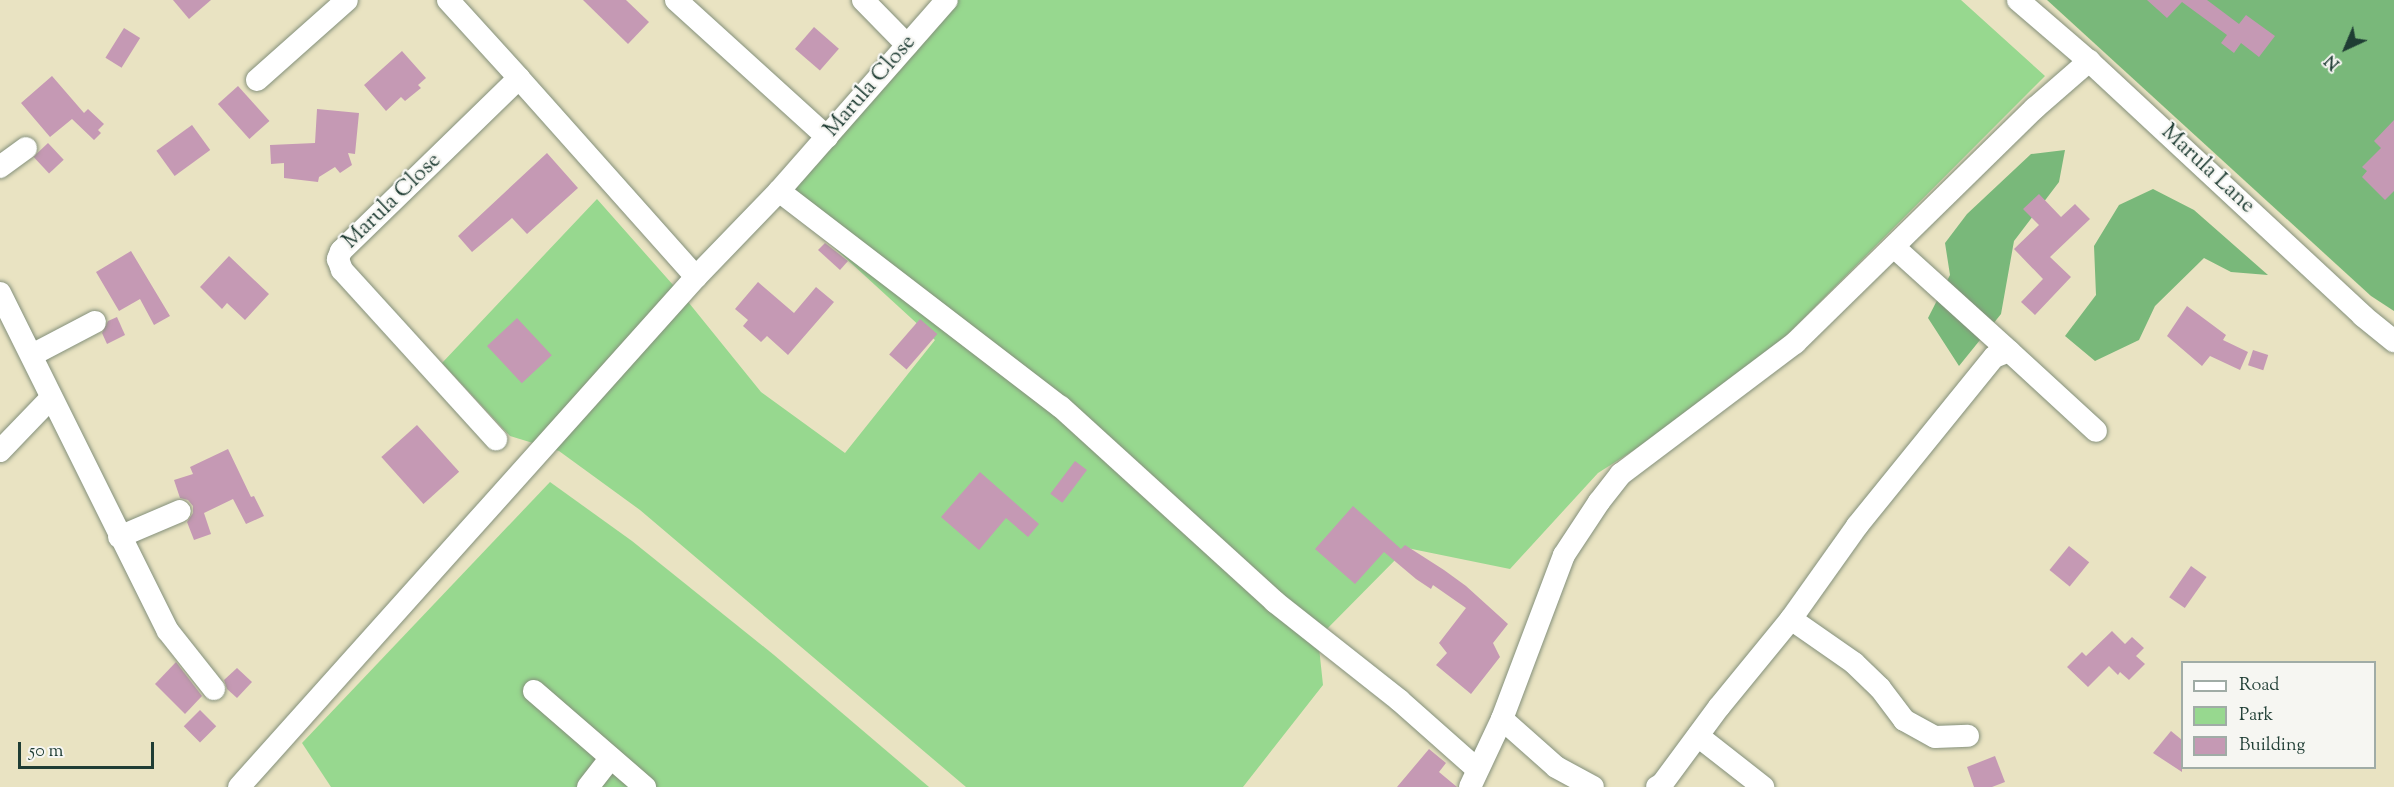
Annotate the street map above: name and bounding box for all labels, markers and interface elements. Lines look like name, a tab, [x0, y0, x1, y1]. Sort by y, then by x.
north arrow	[2316, 18, 2376, 78]
street label: Marula Close	[820, 31, 922, 143]
text: N	[2321, 49, 2346, 74]
street label: Marula Lane	[2155, 120, 2259, 220]
street label: Marula Close	[338, 149, 448, 255]
legend	[2181, 661, 2376, 769]
text: Road	[2239, 673, 2279, 699]
text: Park	[2239, 703, 2273, 729]
scale bar	[21, 730, 158, 768]
text: Building	[2239, 733, 2305, 759]
text: 50 m	[29, 739, 63, 765]

